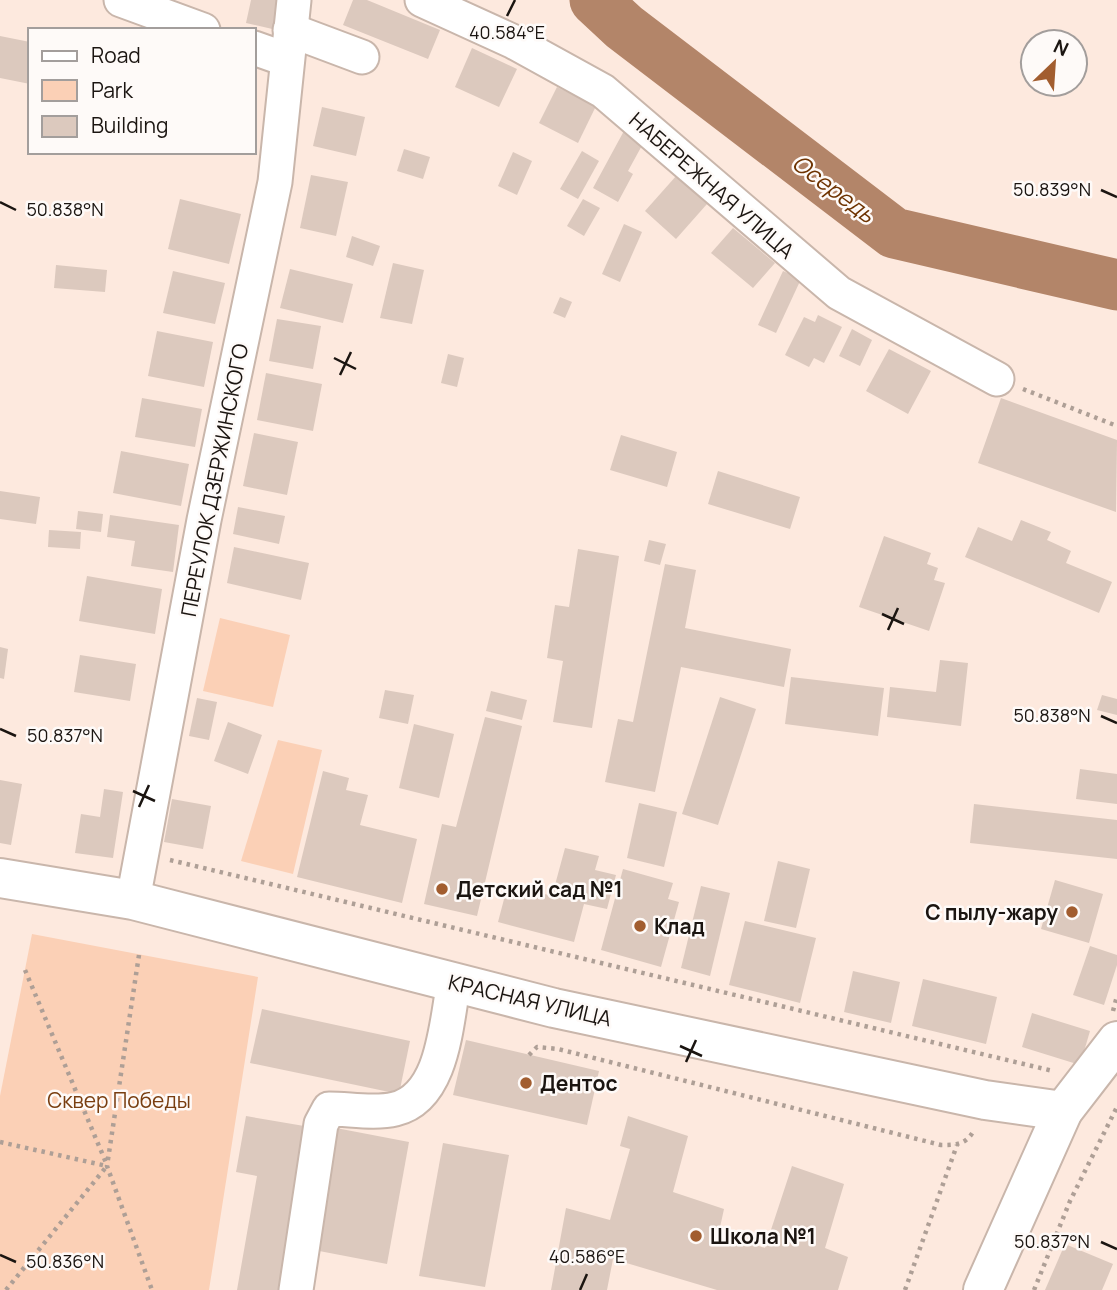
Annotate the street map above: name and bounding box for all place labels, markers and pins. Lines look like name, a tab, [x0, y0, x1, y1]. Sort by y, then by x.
place label: Детский сад №1	[456, 875, 623, 903]
marker: Детский сад №1	[434, 881, 450, 897]
place label: С пылу-жару	[925, 898, 1058, 926]
marker: С пылу-жару	[1064, 904, 1080, 920]
place label: Клад	[654, 912, 705, 940]
marker: Клад	[632, 918, 648, 934]
place label: Дентос	[540, 1069, 618, 1097]
marker: Дентос	[518, 1075, 534, 1091]
place label: Школа №1	[710, 1222, 816, 1250]
marker: Школа №1	[688, 1228, 704, 1244]

